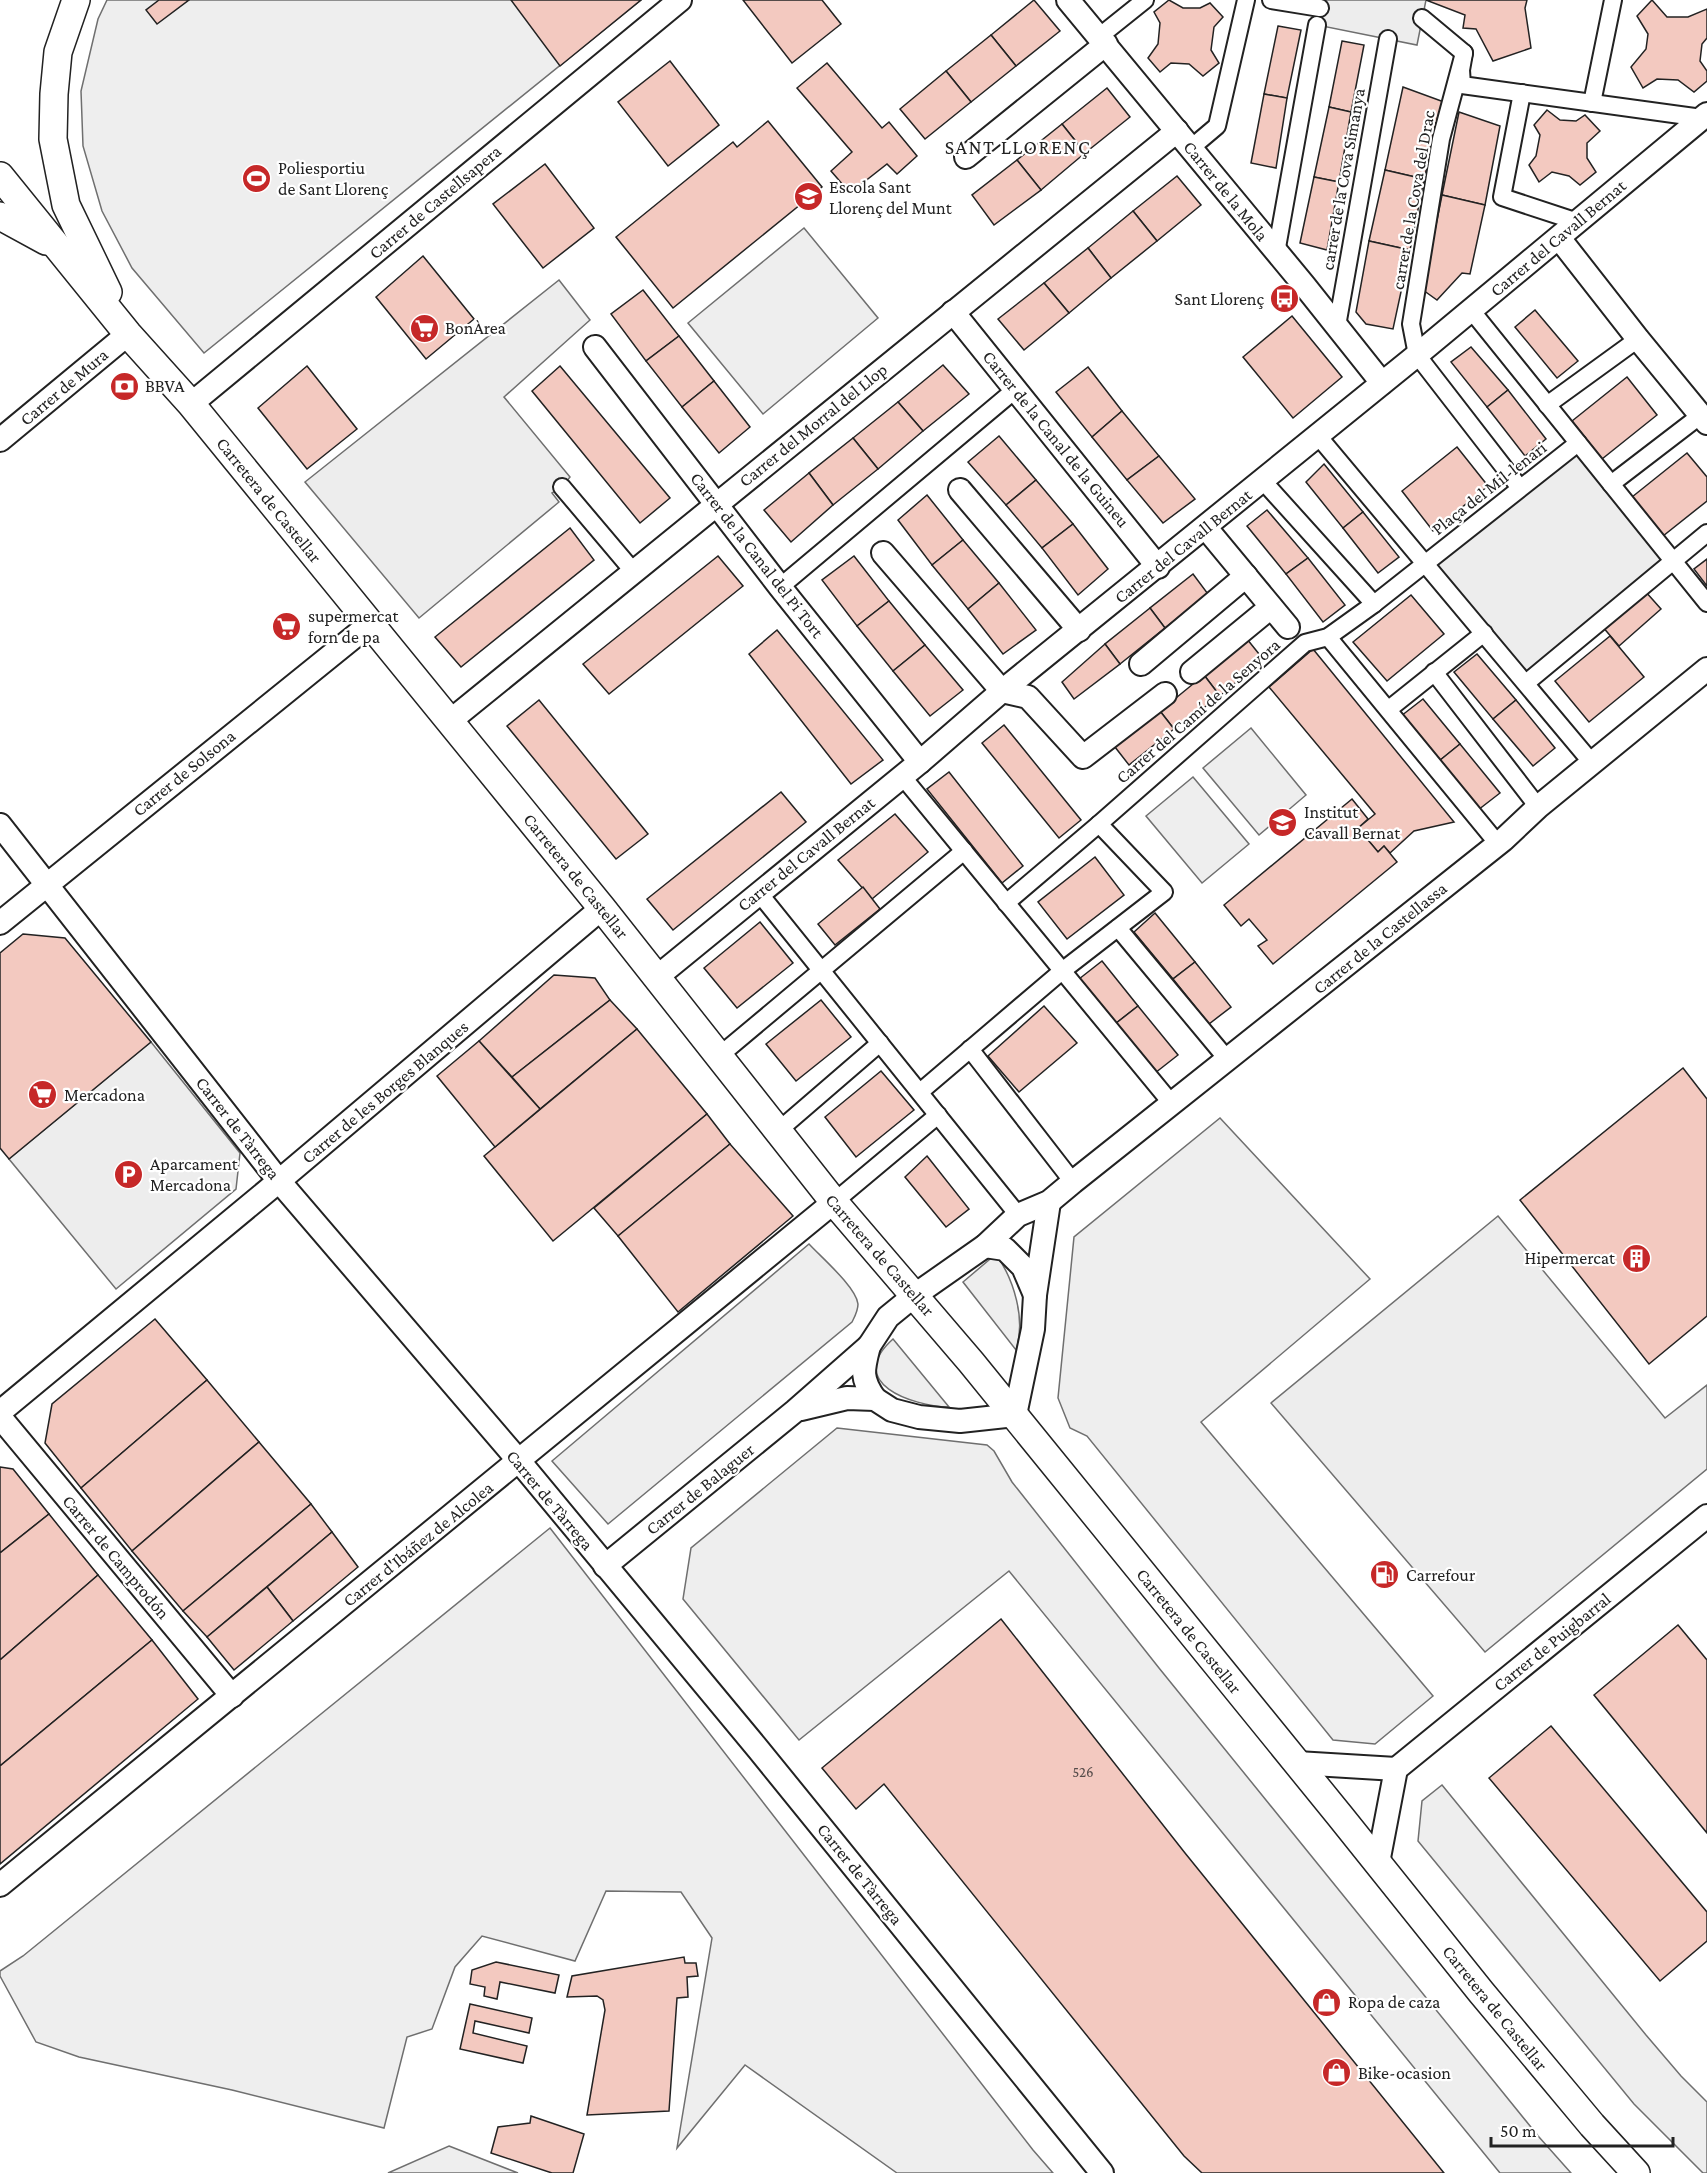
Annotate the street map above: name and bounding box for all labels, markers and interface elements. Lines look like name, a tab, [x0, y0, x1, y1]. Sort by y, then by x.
street label: carrer de la Cova Simanya	[1317, 86, 1369, 272]
street label: carrer de la Cova del Drac	[1387, 108, 1439, 291]
district label: SANT LLORENÇ	[945, 136, 1091, 159]
street label: Carrer de la Mola	[1179, 137, 1273, 245]
street label: Carrer de Castellsapera	[365, 141, 505, 263]
place label: Poliesportiu de Sant Llorenç	[278, 158, 389, 199]
sports icon: Poliesportiu de Sant Llorenç	[241, 162, 273, 194]
street label: Carrer del Cavall Bernat	[1486, 175, 1631, 301]
place label: Escola Sant Llorenç del Munt	[829, 177, 953, 218]
school or university icon: Escola Sant Llorenç del Munt	[792, 181, 824, 213]
bus stop icon: Sant Llorenç	[1269, 283, 1301, 315]
place label: Sant Llorenç	[1175, 289, 1265, 309]
supermarket icon: BonÀrea	[408, 312, 440, 344]
place label: BonÀrea	[445, 318, 506, 338]
street label: Carrer de Mura	[16, 344, 112, 430]
street label: Carrer de la Canal de la Guineu	[979, 347, 1134, 532]
street label: Carrer del Morral del Llop	[735, 359, 891, 491]
bank icon: BBVA	[108, 370, 140, 402]
place label: BBVA	[145, 376, 185, 396]
street label: Carretera de Castellar	[212, 433, 326, 567]
street label: Plaça del Mil-lenari	[1428, 437, 1550, 539]
street label: Carrer de la Canal del Pi Tort	[686, 468, 828, 642]
street label: Carrer del Cavall Bernat	[1110, 484, 1256, 607]
place label: supermercat forn de pa	[308, 606, 400, 647]
supermarket icon: supermercat forn de pa	[271, 610, 303, 642]
street label: Carrer del Camí de la Senyora	[1112, 634, 1284, 788]
street label: Carrer de Solsona	[129, 726, 239, 820]
street label: Carrer del Cavall Bernat	[733, 792, 879, 915]
place label: Institut Cavall Bernat	[1304, 802, 1401, 843]
school or university icon: Institut Cavall Bernat	[1267, 806, 1299, 838]
street label: Carretera de Castellar	[519, 809, 633, 943]
street label: Carrer de la Castellassa	[1309, 878, 1451, 998]
street label: Carrer de les Borges Blanques	[298, 1017, 472, 1167]
street label: Carrer de Tàrrega	[192, 1073, 284, 1183]
supermarket icon: Mercadona	[27, 1079, 59, 1111]
place label: Mercadona	[64, 1085, 145, 1105]
place label: Aparcament Mercadona	[150, 1154, 239, 1195]
parking icon: Aparcament Mercadona	[113, 1158, 145, 1190]
street label: Carretera de Castellar	[822, 1190, 939, 1321]
building icon: Hipermercat	[1620, 1242, 1652, 1274]
place label: Hipermercat	[1525, 1248, 1616, 1268]
street label: Carrer de Balaguer	[642, 1439, 759, 1539]
street label: Carrer de Tàrrega	[502, 1446, 598, 1554]
street label: Carrer d'Ibáñez de Alcolea	[339, 1477, 497, 1611]
street label: Carrer de Camprodón	[58, 1491, 174, 1623]
fuel station icon: Carrefour	[1369, 1559, 1401, 1591]
street label: Carretera de Castellar	[1132, 1564, 1246, 1698]
place label: Carrefour	[1406, 1565, 1476, 1585]
street label: Carrer de Puigbarral	[1489, 1588, 1615, 1695]
house number: 526	[1072, 1764, 1094, 1780]
street label: Carrer de Tàrrega	[813, 1819, 907, 1929]
street label: Carretera de Castellar	[1438, 1941, 1552, 2075]
shop icon: Ropa de caza	[1311, 1986, 1343, 2018]
place label: Ropa de caza	[1348, 1992, 1440, 2012]
shop icon: Bike-ocasion	[1321, 2057, 1353, 2089]
place label: Bike-ocasion	[1358, 2063, 1451, 2083]
scale bar	[1491, 2110, 1672, 2148]
text: 50 m	[1500, 2121, 1537, 2141]

